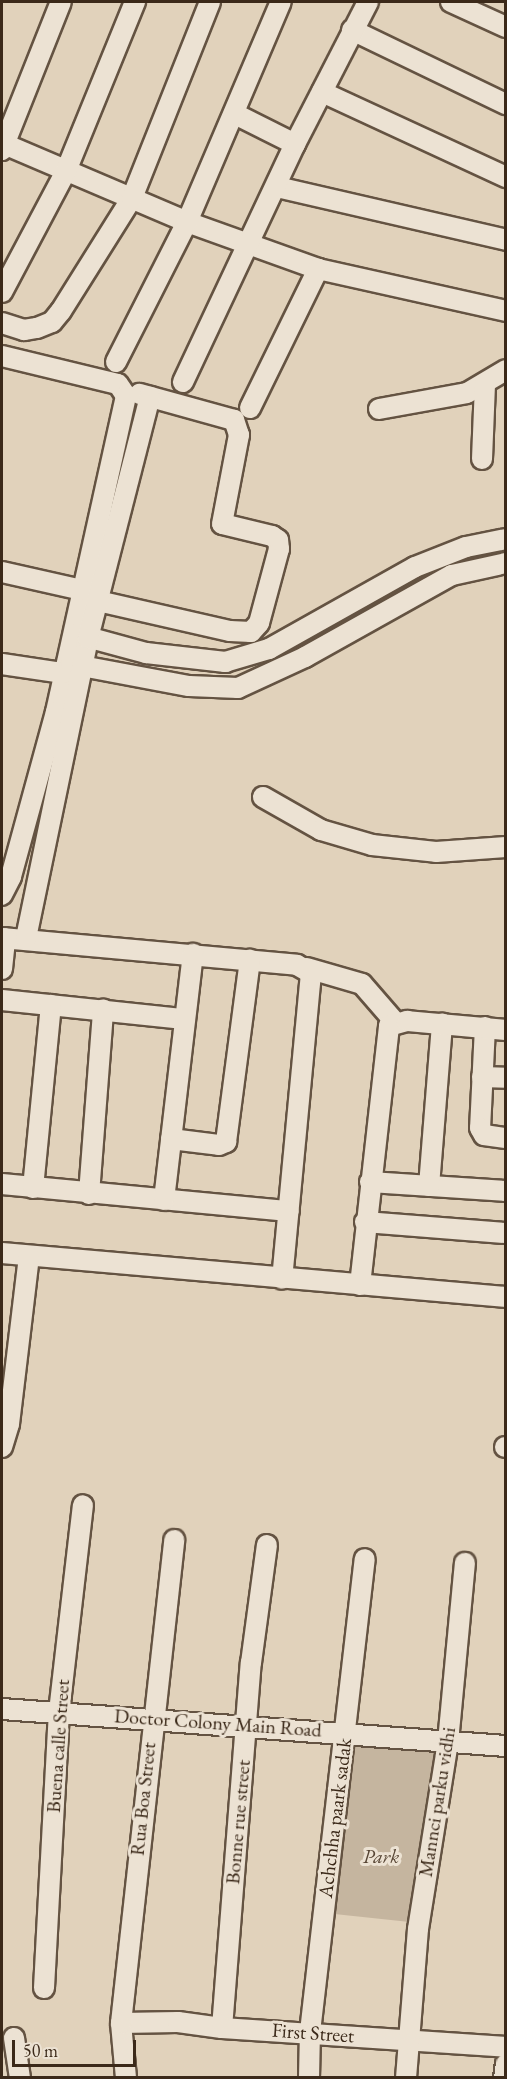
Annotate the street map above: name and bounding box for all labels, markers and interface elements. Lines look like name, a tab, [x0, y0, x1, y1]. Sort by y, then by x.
street label: Buena calle Street	[41, 1678, 75, 1814]
street label: Doctor Colony Main Road	[113, 1704, 323, 1742]
street label: Mannci parku vidhi	[413, 1725, 461, 1879]
street label: Achchha paark sadak	[313, 1737, 357, 1899]
street label: Rua Boa Street	[125, 1741, 161, 1857]
street label: Bonne rue street	[221, 1759, 255, 1885]
park label: Park	[363, 1844, 399, 1868]
street label: First Street	[271, 2018, 355, 2048]
scale bar	[15, 2028, 140, 2066]
text: 50 m	[23, 2039, 58, 2062]

